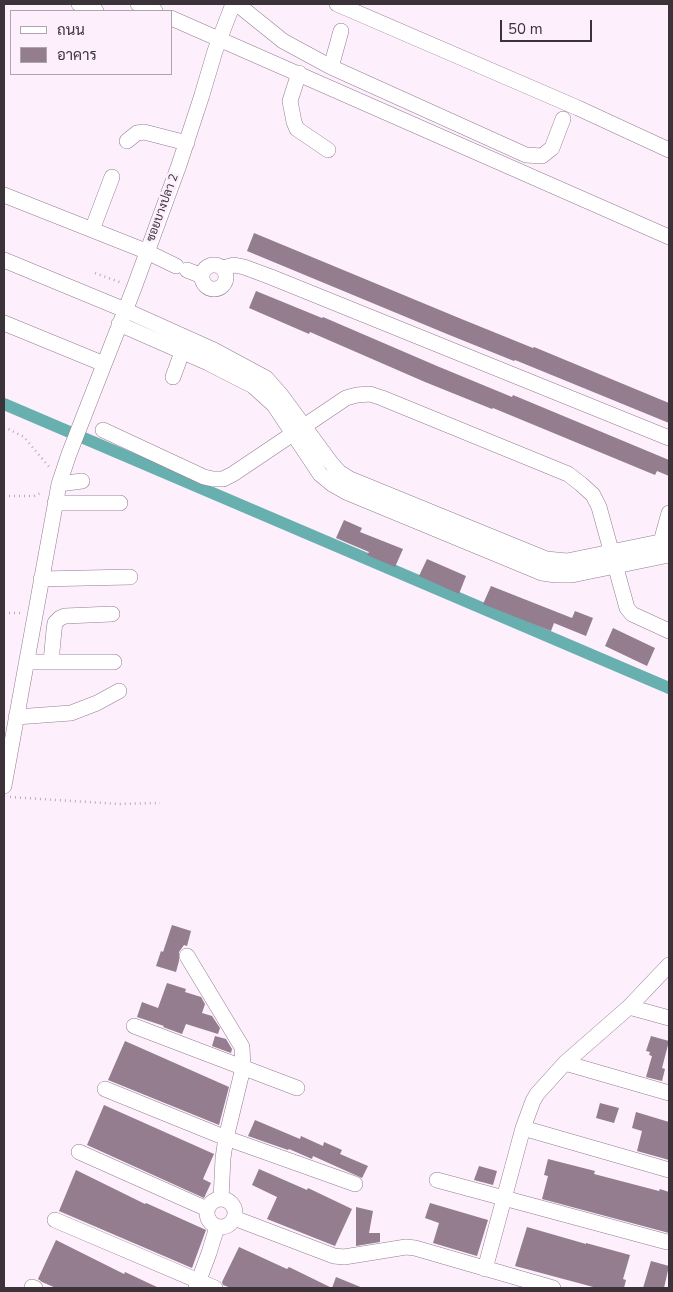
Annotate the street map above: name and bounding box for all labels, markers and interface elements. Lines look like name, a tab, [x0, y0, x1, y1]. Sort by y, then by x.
legend	[10, 10, 172, 75]
scale bar	[503, 10, 596, 42]
text: 50 m	[508, 19, 543, 39]
text: ถนน	[57, 20, 85, 40]
text: อาคาร	[57, 45, 97, 65]
street label: ซอยบางปลา 2	[144, 172, 182, 244]

